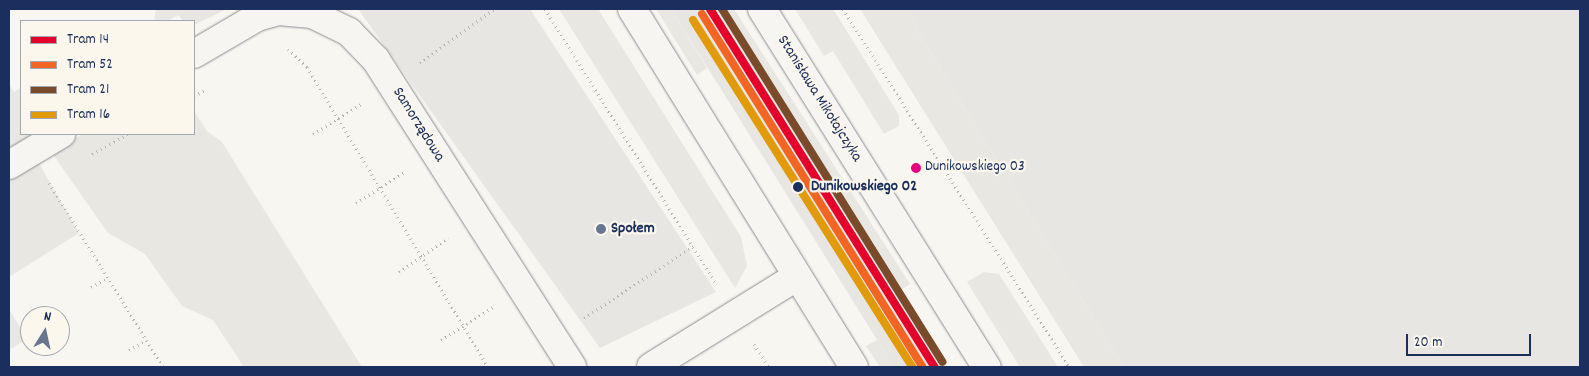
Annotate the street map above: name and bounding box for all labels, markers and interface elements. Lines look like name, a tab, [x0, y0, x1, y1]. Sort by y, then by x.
legend	[20, 20, 195, 135]
text: Tram 14	[67, 29, 109, 51]
street label: Stanisława Mikołajczyka	[772, 32, 866, 166]
text: Tram 52	[67, 54, 113, 76]
text: Tram 21	[67, 79, 109, 101]
street label: Samorządowa	[388, 84, 448, 166]
text: Tram 16	[67, 104, 110, 126]
place label: Dunikowskiego 03	[925, 159, 1025, 177]
marker: Dunikowskiego 03	[911, 163, 921, 173]
place label: Dunikowskiego 02	[811, 177, 917, 197]
marker: Dunikowskiego 02	[789, 178, 807, 196]
place label: Społem	[611, 219, 655, 239]
marker: Społem	[595, 223, 607, 235]
north arrow	[20, 306, 70, 356]
text: N	[42, 307, 53, 328]
scale bar	[1409, 324, 1534, 356]
text: 20 m	[1414, 332, 1442, 354]

